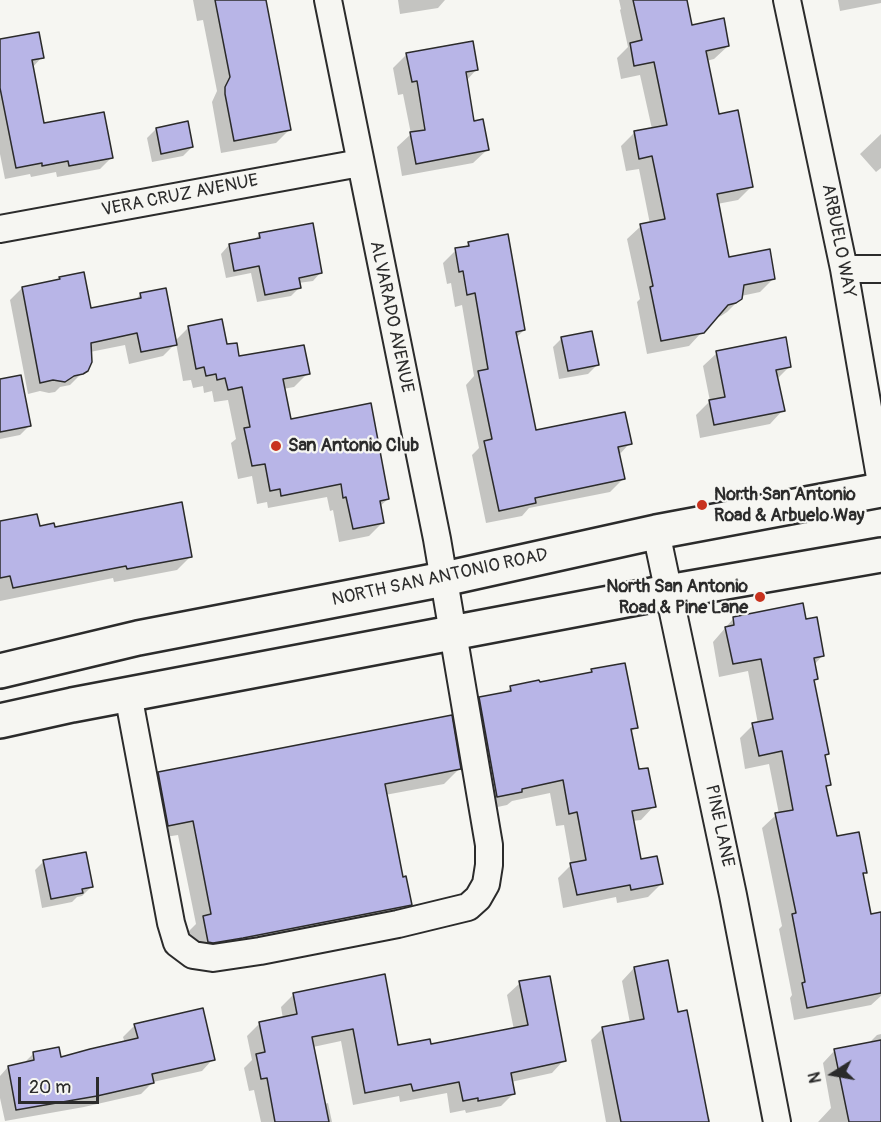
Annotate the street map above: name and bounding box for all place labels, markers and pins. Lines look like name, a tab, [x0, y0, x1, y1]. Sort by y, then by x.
place label: San Antonio Club	[288, 435, 419, 457]
marker: San Antonio Club	[269, 439, 283, 453]
place label: North San Antonio Road & Arbuelo Way	[714, 484, 865, 526]
marker: North San Antonio Road & Arbuelo Way	[695, 498, 709, 512]
place label: North San Antonio Road & Pine Lane	[606, 576, 748, 618]
marker: North San Antonio Road & Pine Lane	[753, 590, 767, 604]

